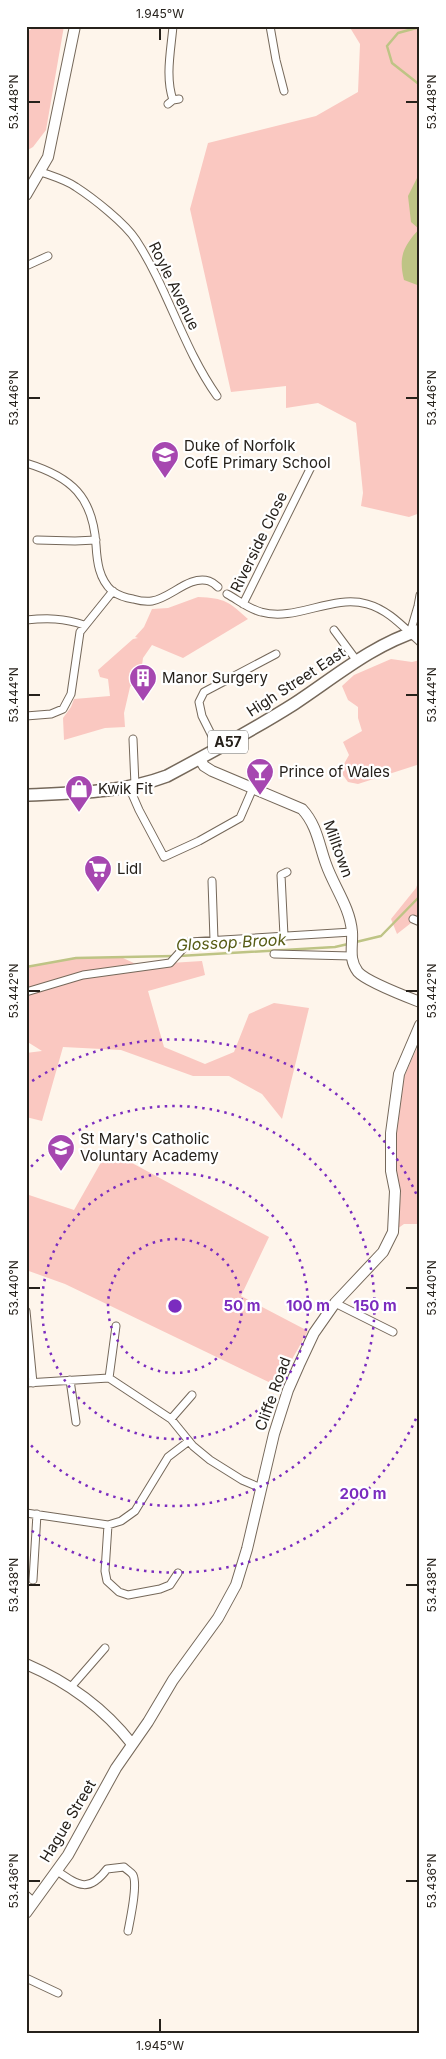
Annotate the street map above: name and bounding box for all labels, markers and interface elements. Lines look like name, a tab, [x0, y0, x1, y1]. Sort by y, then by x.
text: 1.945°W	[136, 6, 184, 21]
text: 53.448°N	[6, 74, 21, 130]
text: 53.448°N	[424, 74, 439, 130]
street label: Royle Avenue	[145, 239, 204, 333]
text: 53.446°N	[6, 370, 21, 426]
text: 53.446°N	[424, 370, 439, 426]
place label: Duke of Norfolk CofE Primary School	[184, 436, 331, 472]
school or university icon: Duke of Norfolk CofE Primary School	[150, 440, 180, 479]
street label: Riverside Close	[226, 488, 291, 595]
street label: High Street East	[243, 643, 349, 721]
building icon: Manor Surgery	[128, 663, 158, 702]
text: 53.444°N	[6, 667, 21, 723]
text: 53.444°N	[424, 667, 439, 723]
place label: Manor Surgery	[162, 668, 268, 687]
road number: A57	[208, 730, 248, 754]
bar icon: Prince of Wales	[245, 757, 275, 796]
place label: Prince of Wales	[279, 762, 390, 781]
shop icon: Kwik Fit	[64, 774, 94, 813]
place label: Kwik Fit	[98, 779, 153, 798]
street label: Milltown	[319, 818, 358, 880]
supermarket icon: Lidl	[83, 854, 113, 893]
place label: Lidl	[117, 859, 142, 878]
water label: Glossop Brook	[175, 929, 287, 955]
text: 53.442°N	[6, 963, 21, 1019]
text: 53.442°N	[424, 963, 439, 1019]
place label: St Mary's Catholic Voluntary Academy	[80, 1129, 219, 1165]
school or university icon: St Mary's Catholic Voluntary Academy	[46, 1133, 76, 1172]
text: 53.440°N	[6, 1260, 21, 1316]
text: 53.440°N	[424, 1260, 439, 1316]
text: 50 m	[224, 1296, 260, 1315]
text: 100 m	[286, 1296, 330, 1315]
text: 150 m	[353, 1296, 397, 1315]
centre of rings	[166, 1297, 184, 1315]
street label: Cliffe Road	[250, 1354, 295, 1433]
text: 200 m	[340, 1484, 386, 1503]
text: 53.438°N	[6, 1558, 21, 1612]
text: 53.438°N	[424, 1558, 439, 1612]
street label: Hague Street	[35, 1776, 100, 1865]
text: 53.436°N	[6, 1853, 21, 1909]
text: 53.436°N	[424, 1853, 439, 1909]
text: 1.945°W	[136, 2038, 184, 2053]

